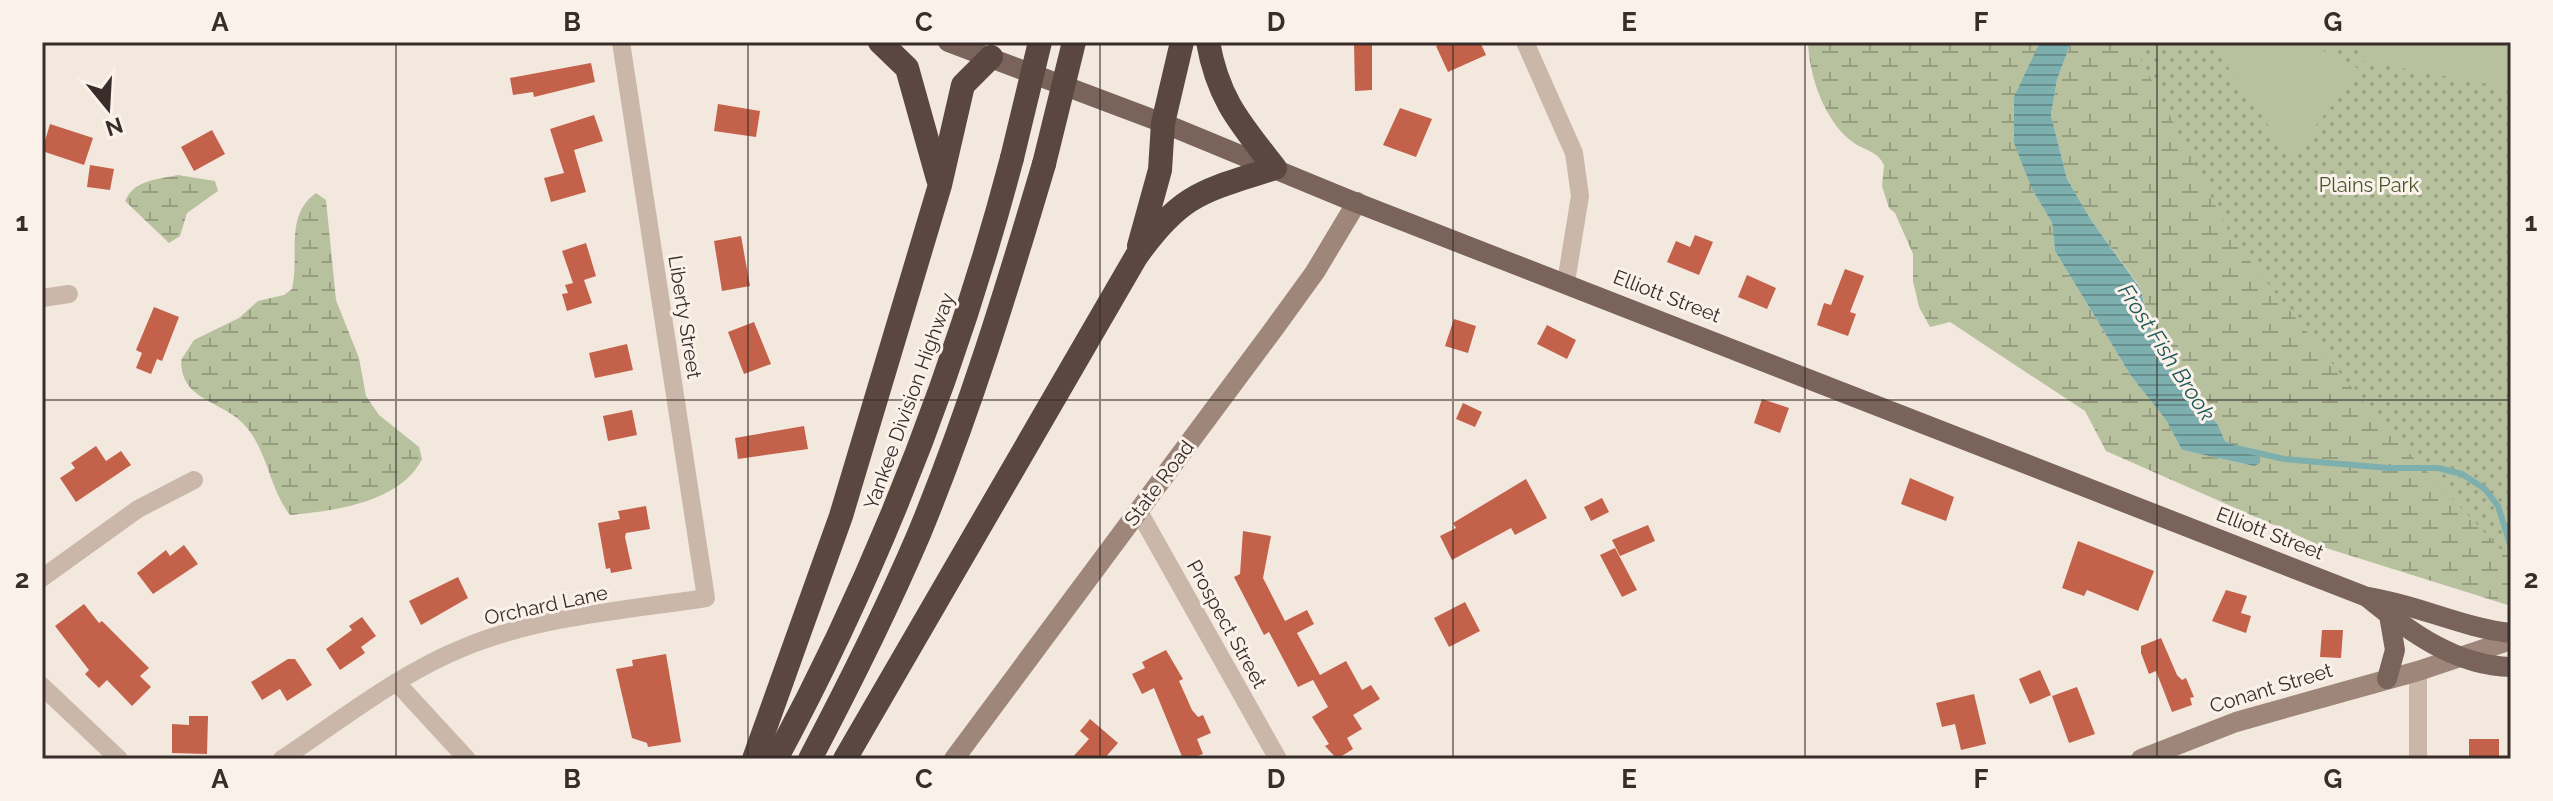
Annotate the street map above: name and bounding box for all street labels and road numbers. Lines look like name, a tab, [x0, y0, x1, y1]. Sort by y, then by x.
street label: Liberty Street	[663, 254, 707, 381]
street label: Elliott Street	[1610, 265, 1724, 328]
street label: Yankee Division Highway	[859, 289, 960, 513]
street label: State Road	[1119, 436, 1199, 530]
street label: Elliott Street	[2213, 502, 2327, 565]
street label: Prospect Street	[1182, 556, 1272, 693]
street label: Orchard Lane	[482, 580, 610, 630]
street label: Conant Street	[2207, 658, 2336, 718]

